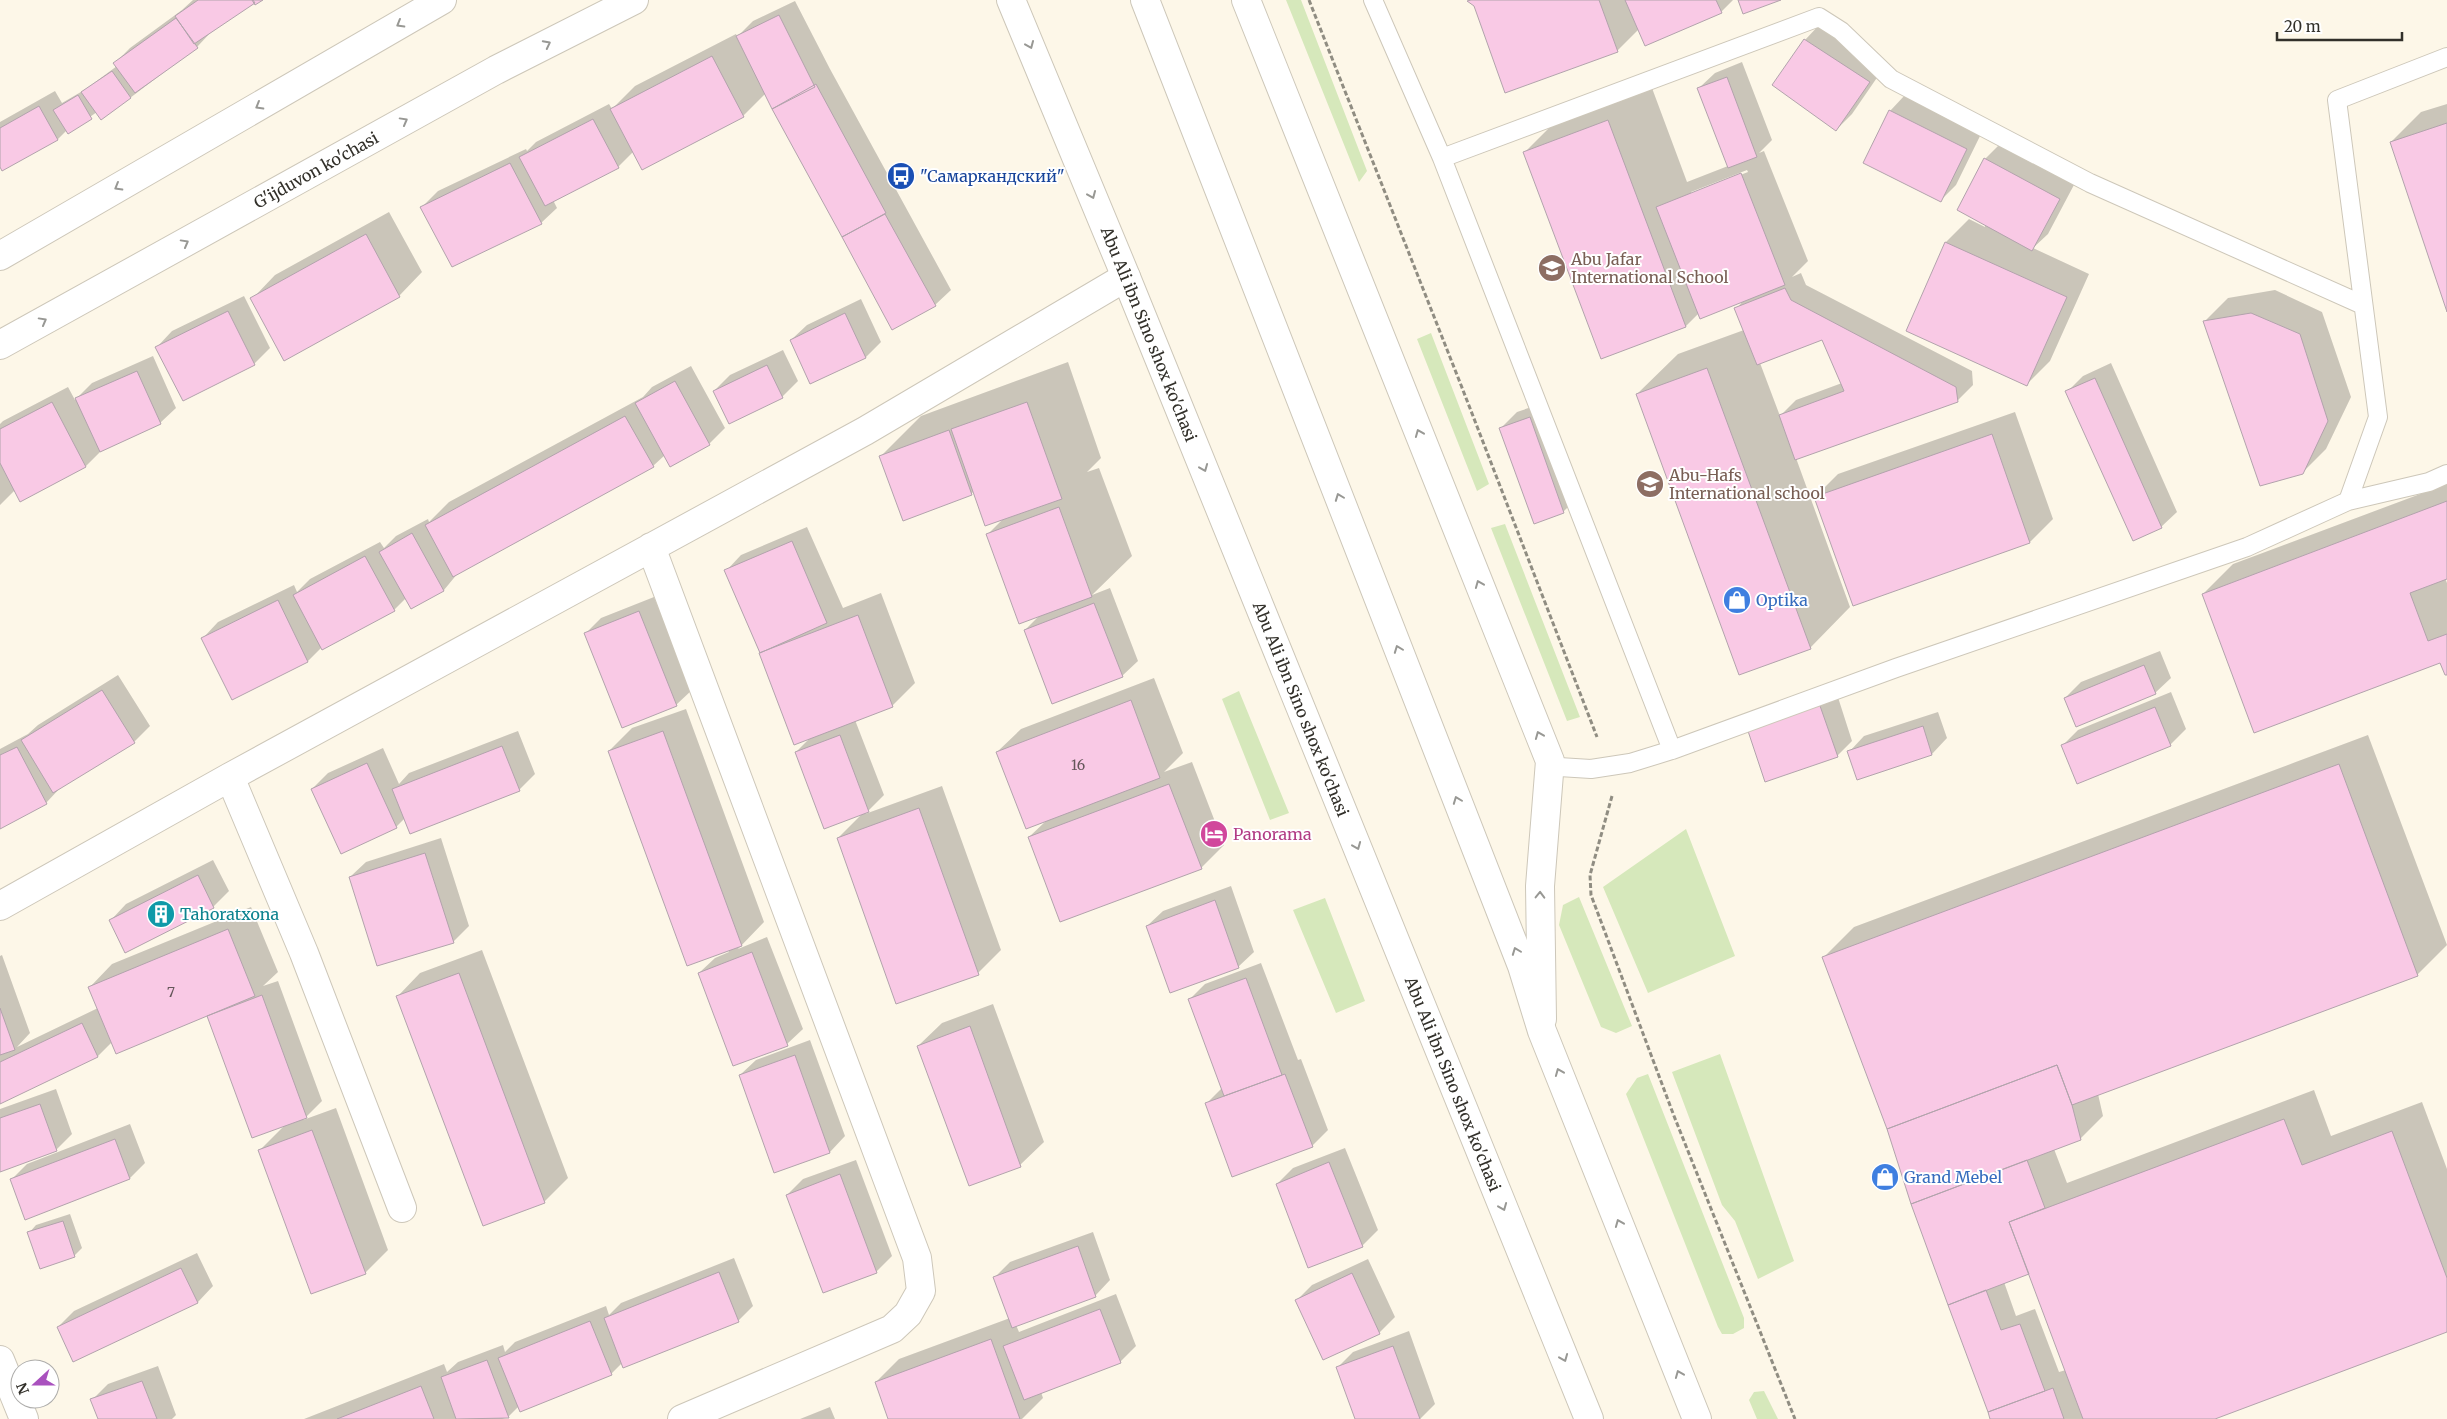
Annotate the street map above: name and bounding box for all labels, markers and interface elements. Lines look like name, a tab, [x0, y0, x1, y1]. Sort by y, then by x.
scale bar	[2277, 10, 2402, 42]
text: 20 m	[2284, 17, 2321, 36]
one-way arrow	[396, 18, 405, 28]
one-way arrow	[541, 40, 550, 50]
one-way arrow	[1024, 40, 1035, 49]
one-way arrow	[255, 100, 264, 110]
one-way arrow	[398, 118, 407, 128]
street label: G'ijduvon ko'chasi	[250, 128, 382, 212]
bus stop icon: "Самаркандский"	[886, 161, 916, 191]
place label: "Самаркандский"	[920, 166, 1065, 186]
one-way arrow	[115, 181, 124, 191]
one-way arrow	[1086, 190, 1097, 199]
street label: Abu Ali ibn Sino shox ko'chasi	[1096, 223, 1201, 444]
one-way arrow	[179, 239, 188, 249]
place label: Abu Jafar International School	[1570, 249, 1729, 287]
school or university icon: Abu Jafar International School	[1537, 253, 1567, 283]
one-way arrow	[37, 317, 46, 327]
one-way arrow	[1415, 429, 1425, 438]
one-way arrow	[1198, 463, 1208, 472]
place label: Abu-Hafs International school	[1668, 465, 1825, 503]
school or university icon: Abu-Hafs International school	[1635, 469, 1665, 499]
one-way arrow	[1335, 493, 1345, 502]
one-way arrow	[1475, 580, 1485, 589]
shop icon: Optika	[1722, 585, 1752, 615]
place label: Optika	[1756, 590, 1808, 610]
street label: Abu Ali ibn Sino shox ko'chasi	[1248, 598, 1353, 819]
one-way arrow	[1394, 645, 1404, 653]
one-way arrow	[1535, 731, 1545, 740]
house number: 16	[1071, 756, 1085, 774]
one-way arrow	[1453, 796, 1463, 805]
hotel icon: Panorama	[1199, 819, 1229, 849]
place label: Panorama	[1233, 824, 1312, 844]
one-way arrow	[1350, 841, 1361, 850]
one-way arrow	[1535, 890, 1545, 898]
building icon: Tahoratxona	[146, 899, 176, 929]
place label: Tahoratxona	[180, 904, 279, 924]
one-way arrow	[1512, 948, 1522, 956]
street label: Abu Ali ibn Sino shox ko'chasi	[1400, 973, 1505, 1194]
house number: 7	[167, 983, 175, 1001]
one-way arrow	[1555, 1068, 1565, 1077]
shop icon: Grand Mebel	[1870, 1162, 1900, 1192]
place label: Grand Mebel	[1904, 1167, 2002, 1187]
one-way arrow	[1497, 1202, 1507, 1211]
one-way arrow	[1615, 1219, 1625, 1228]
one-way arrow	[1558, 1353, 1568, 1362]
north arrow	[10, 1359, 60, 1409]
one-way arrow	[1675, 1370, 1686, 1379]
text: N	[12, 1380, 33, 1397]

